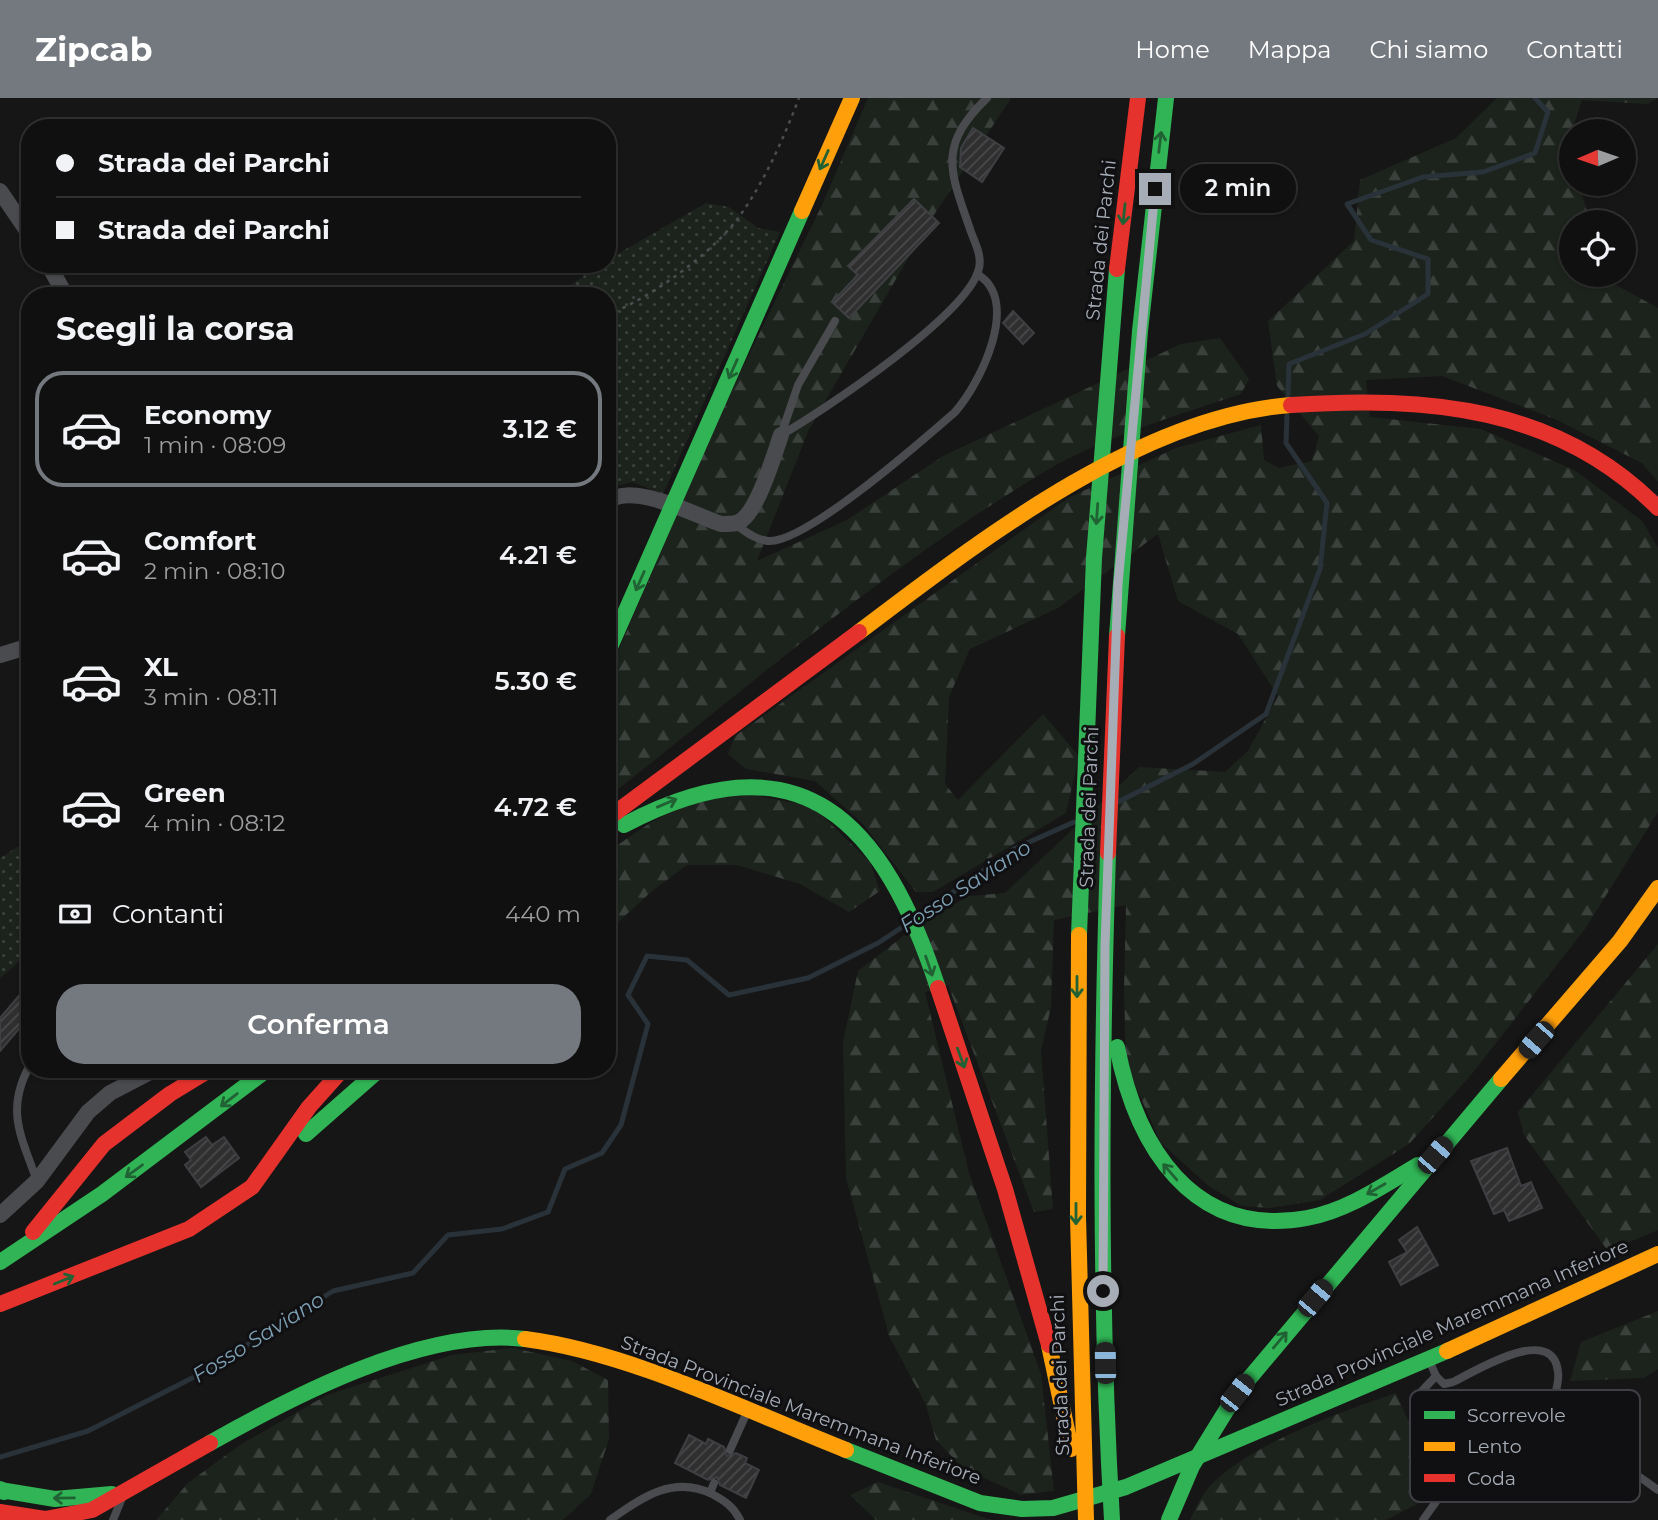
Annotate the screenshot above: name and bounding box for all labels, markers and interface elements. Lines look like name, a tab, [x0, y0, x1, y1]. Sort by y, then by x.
text: Zipcab	[35, 29, 152, 69]
text: Home	[1135, 35, 1210, 64]
text: Mappa	[1248, 35, 1331, 64]
text: Chi siamo	[1369, 35, 1488, 64]
text: Contatti	[1526, 35, 1623, 64]
north arrow	[1559, 119, 1636, 196]
map controls	[1559, 119, 1636, 287]
one-way arrow	[1154, 131, 1167, 154]
text: Strada dei Parchi	[98, 147, 330, 179]
one-way arrow	[817, 149, 830, 170]
street label: Strada dei Parchi	[1081, 159, 1121, 321]
callout: 2 min	[1180, 164, 1295, 214]
route end	[1139, 173, 1171, 205]
text: 2 min	[1205, 174, 1271, 202]
one-way arrow	[1118, 203, 1131, 225]
button: locate	[1559, 210, 1636, 287]
text: Strada dei Parchi	[98, 214, 330, 246]
text: Scegli la corsa	[56, 309, 295, 348]
one-way arrow	[726, 357, 739, 379]
icon: car	[60, 398, 123, 461]
text: Economy	[144, 399, 271, 431]
text: 3.12 €	[503, 413, 577, 445]
text: 1 min · 08:09	[144, 431, 286, 459]
one-way arrow	[1090, 502, 1103, 525]
icon: car	[60, 524, 123, 587]
text: Comfort	[144, 525, 256, 557]
text: 4.21 €	[499, 539, 577, 571]
text: 2 min · 08:10	[144, 557, 285, 585]
one-way arrow	[633, 569, 646, 591]
icon: car	[60, 650, 123, 713]
text: XL	[144, 651, 178, 683]
text: 5.30 €	[495, 665, 577, 697]
text: 3 min · 08:11	[144, 683, 278, 711]
street label: Strada dei Parchi	[1075, 726, 1103, 888]
icon: car	[60, 776, 123, 839]
text: Green	[144, 777, 226, 809]
text: 4.72 €	[494, 791, 577, 823]
one-way arrow	[655, 796, 677, 809]
text: 4 min · 08:12	[144, 809, 285, 837]
water label: Fosso Saviano	[895, 834, 1035, 938]
icon: cash	[56, 895, 94, 933]
text: Contanti	[112, 898, 224, 930]
text: 440 m	[505, 900, 581, 928]
one-way arrow	[924, 954, 936, 976]
one-way arrow	[1070, 975, 1084, 998]
button: Conferma	[56, 984, 581, 1064]
car	[1515, 1017, 1558, 1063]
one-way arrow	[956, 1047, 968, 1069]
one-way arrow	[220, 1093, 238, 1108]
car	[1414, 1132, 1457, 1178]
one-way arrow	[1162, 1163, 1178, 1181]
one-way arrow	[125, 1164, 144, 1178]
one-way arrow	[1367, 1182, 1387, 1196]
one-way arrow	[1069, 1203, 1083, 1226]
street label: Strada Provinciale Maremmana Inferiore	[1272, 1234, 1632, 1412]
one-way arrow	[52, 1272, 74, 1285]
route start	[1087, 1275, 1119, 1307]
car	[1294, 1275, 1337, 1321]
water label: Fosso Saviano	[187, 1286, 329, 1388]
street label: Strada dei Parchi	[1046, 1294, 1074, 1456]
street label: Strada Provinciale Maremmana Inferiore	[618, 1330, 984, 1490]
one-way arrow	[1272, 1332, 1288, 1350]
car	[1095, 1342, 1116, 1384]
car	[1216, 1370, 1259, 1416]
legend	[1410, 1390, 1640, 1502]
text: Scorrevole	[1467, 1404, 1566, 1427]
text: Lento	[1467, 1435, 1522, 1458]
text: Coda	[1467, 1467, 1516, 1490]
one-way arrow	[53, 1492, 76, 1505]

